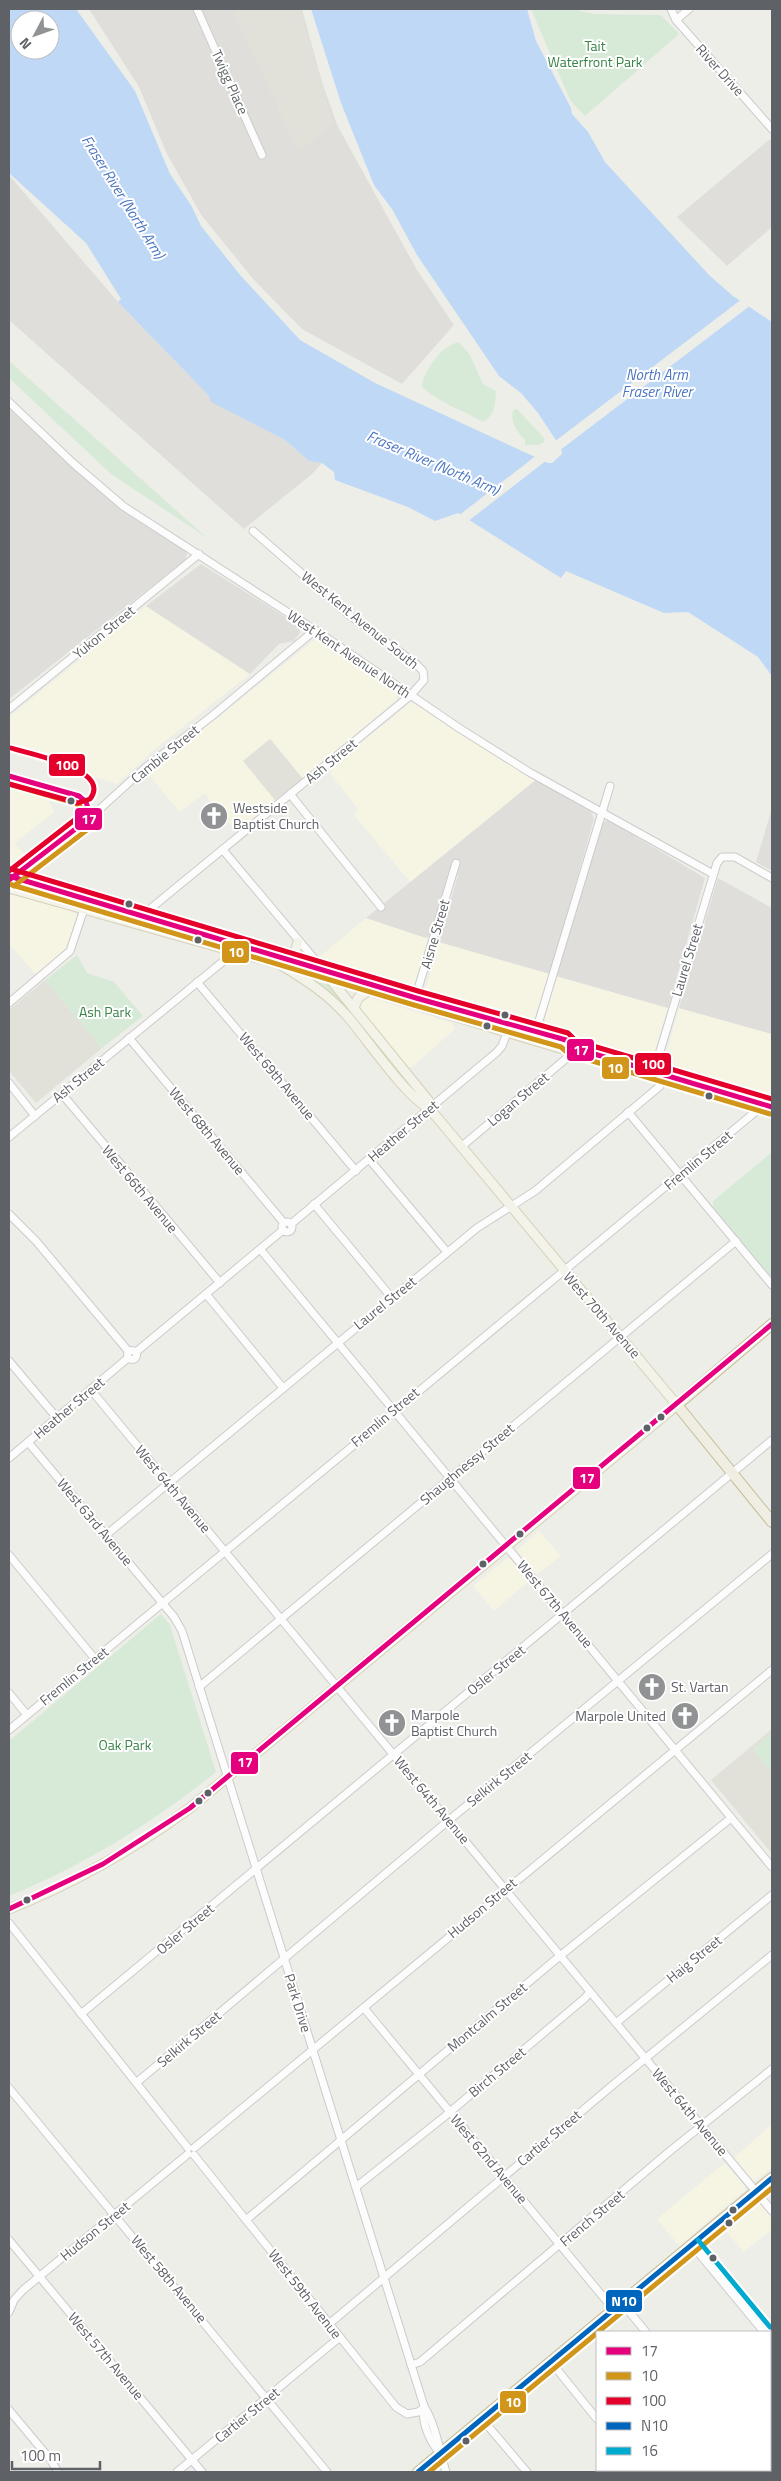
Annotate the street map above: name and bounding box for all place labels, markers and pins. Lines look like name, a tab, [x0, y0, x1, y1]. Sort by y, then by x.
unlabelled marker	[66, 796, 76, 806]
place label: Westside Baptist Church	[233, 797, 319, 834]
church icon: Westside Baptist Church	[199, 801, 229, 831]
unlabelled marker	[124, 899, 134, 909]
unlabelled marker	[193, 935, 203, 945]
unlabelled marker	[500, 1010, 510, 1020]
unlabelled marker	[482, 1021, 492, 1031]
unlabelled marker	[704, 1091, 714, 1101]
unlabelled marker	[656, 1412, 666, 1422]
unlabelled marker	[642, 1423, 652, 1433]
unlabelled marker	[515, 1529, 525, 1539]
unlabelled marker	[478, 1559, 488, 1569]
church icon: St. Vartan	[637, 1672, 667, 1702]
place label: St. Vartan	[671, 1676, 729, 1697]
church icon: Marpole United	[670, 1701, 700, 1731]
place label: Marpole Baptist Church	[411, 1704, 497, 1741]
place label: Marpole United	[575, 1705, 666, 1726]
church icon: Marpole Baptist Church	[377, 1708, 407, 1738]
unlabelled marker	[203, 1788, 213, 1798]
unlabelled marker	[194, 1796, 204, 1806]
unlabelled marker	[22, 1895, 32, 1905]
unlabelled marker	[728, 2205, 738, 2215]
unlabelled marker	[724, 2218, 734, 2228]
unlabelled marker	[708, 2253, 718, 2263]
unlabelled marker	[461, 2436, 471, 2446]

